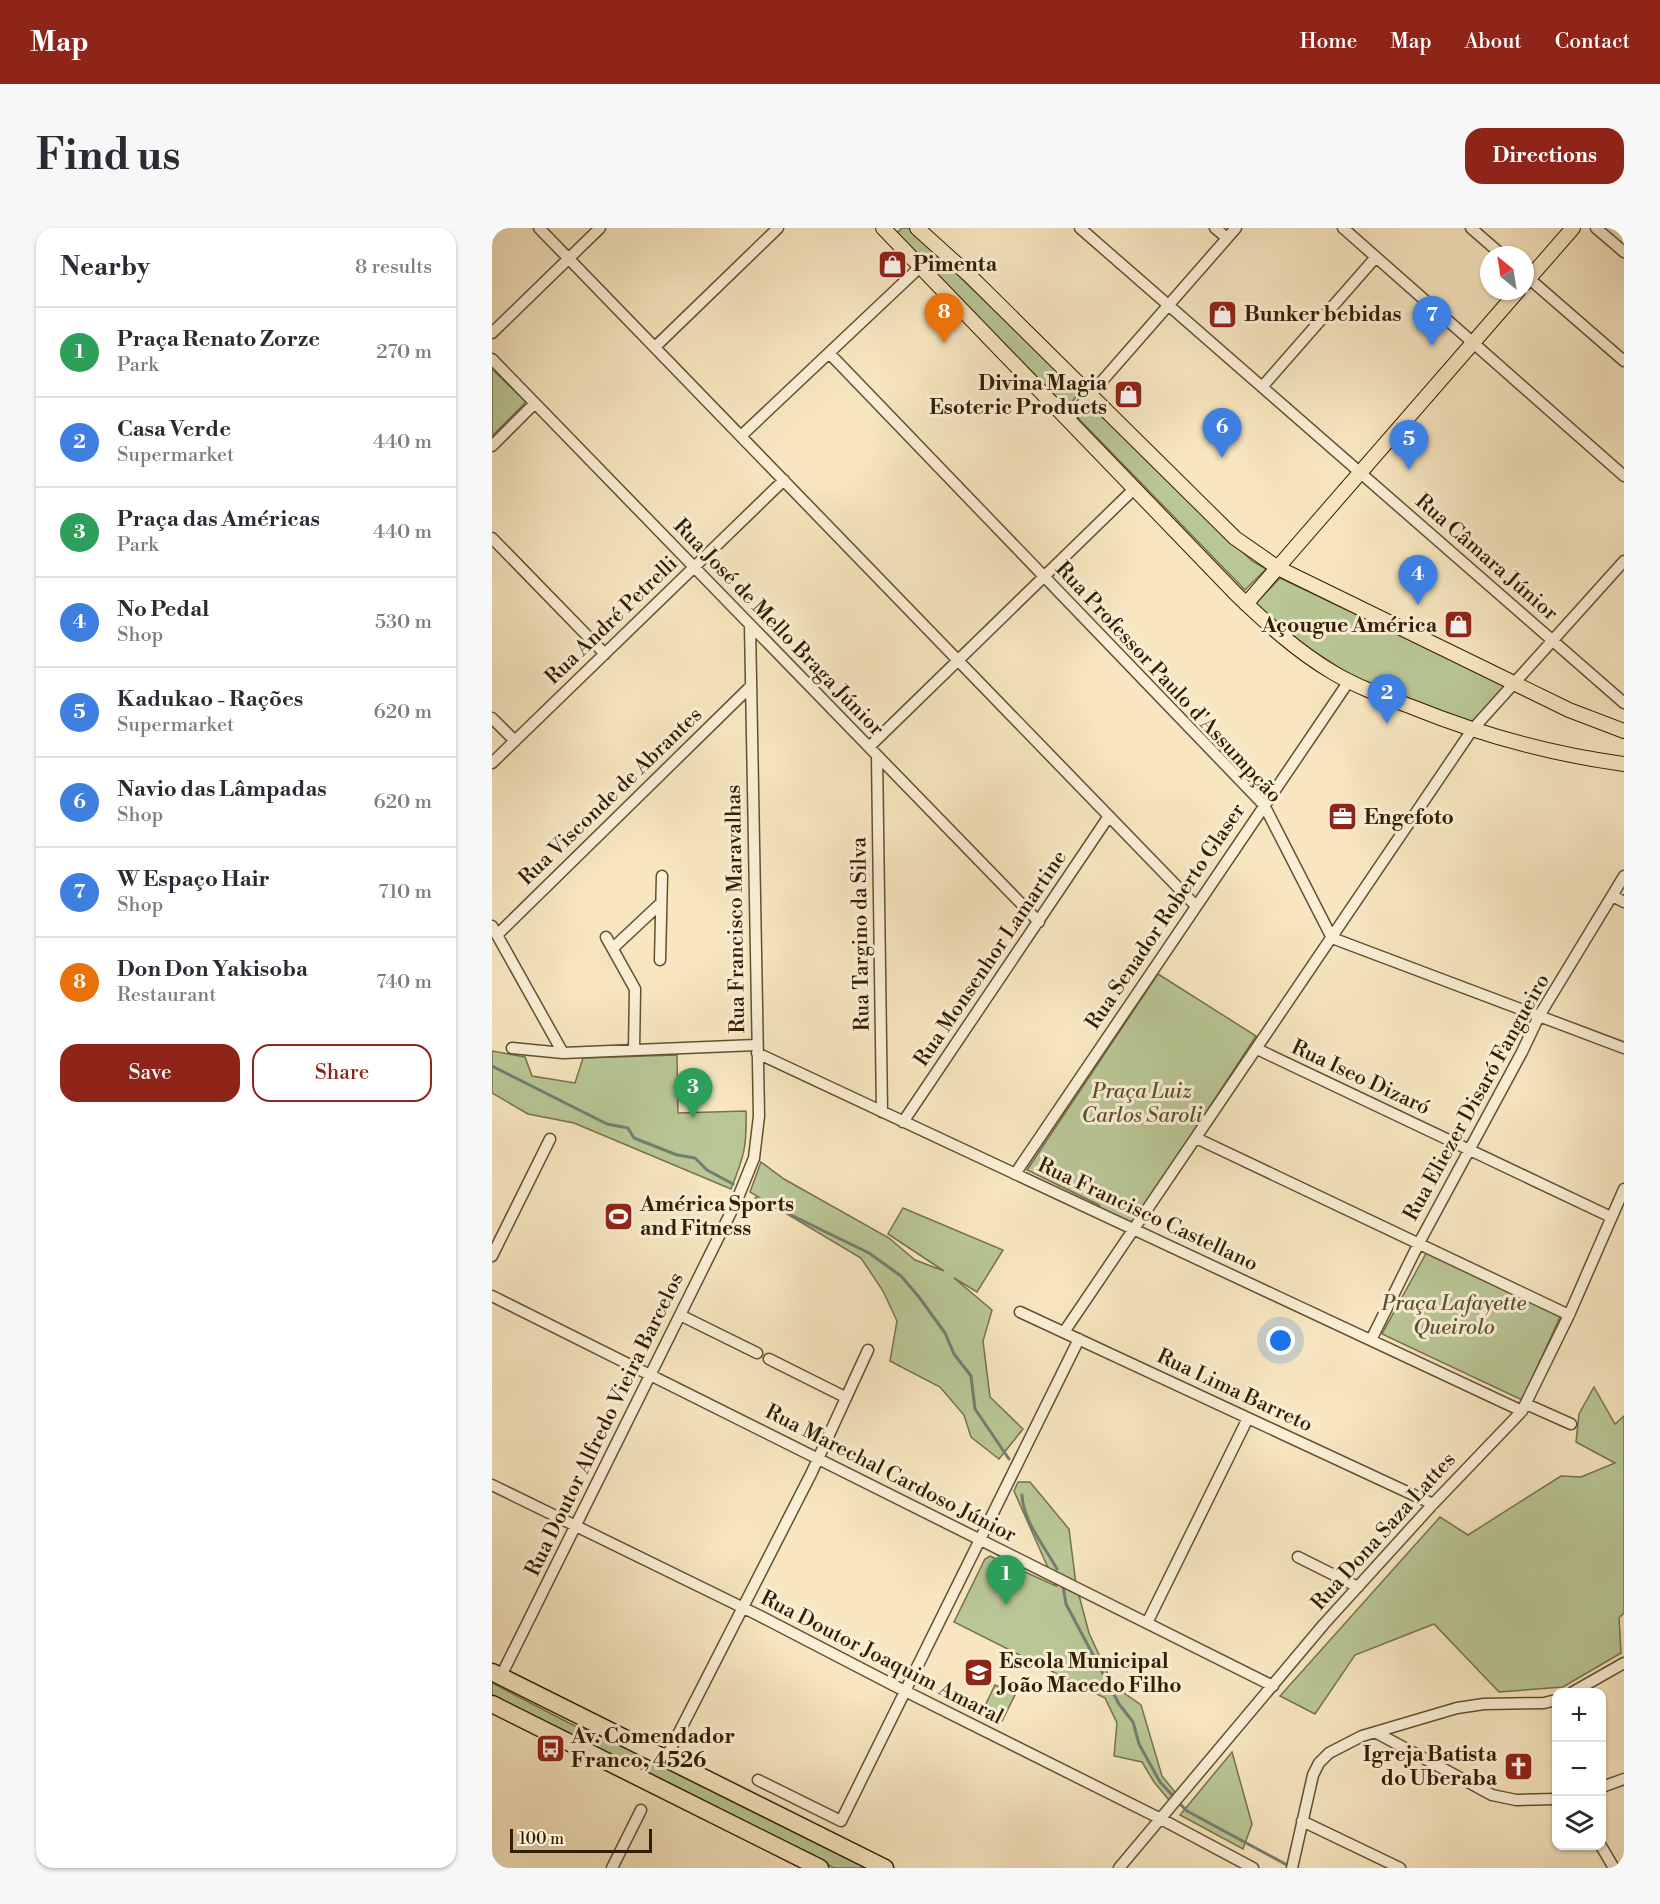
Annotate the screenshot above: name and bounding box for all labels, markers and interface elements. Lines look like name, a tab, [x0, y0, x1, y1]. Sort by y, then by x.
text: Map	[30, 25, 89, 60]
text: Home	[1300, 29, 1357, 55]
text: Map	[1390, 29, 1432, 55]
text: About	[1465, 29, 1522, 55]
text: Contact	[1555, 29, 1630, 55]
button: Directions	[1465, 128, 1624, 184]
text: Find us	[36, 130, 180, 183]
north arrow	[1480, 246, 1534, 300]
shop icon: Pimenta	[876, 248, 908, 280]
text: Nearby	[60, 251, 150, 283]
place label: Pimenta	[913, 252, 998, 278]
text: 8 results	[355, 255, 432, 280]
pin: 8	[924, 294, 964, 343]
pin: 7	[1412, 296, 1452, 346]
shop icon: Bunker bebidas	[1207, 298, 1239, 330]
place label: Bunker bebidas	[1244, 302, 1402, 328]
text: Praça Renato Zorze	[117, 326, 320, 353]
text: 1	[75, 340, 84, 365]
text: 270 m	[376, 340, 432, 365]
text: Park	[117, 353, 159, 378]
place label: Divina Magia Esoteric Products	[929, 371, 1108, 421]
shop icon: Divina Magia Esoteric Products	[1112, 379, 1144, 411]
pin: 6	[1202, 408, 1242, 458]
text: Casa Verde	[117, 416, 231, 443]
pin: 5	[1390, 420, 1428, 470]
text: 2	[73, 430, 86, 455]
text: 440 m	[373, 430, 432, 455]
text: Supermarket	[117, 443, 234, 468]
street label: Rua Câmara Júnior	[1410, 489, 1563, 627]
text: Praça das Américas	[117, 506, 320, 533]
street label: Rua José de Mello Braga Júnior	[667, 513, 889, 742]
text: 3	[73, 520, 86, 545]
text: 440 m	[373, 520, 432, 545]
text: Park	[117, 533, 159, 558]
street label: Rua André Petrelli	[540, 551, 683, 691]
pin: 4	[1398, 556, 1438, 605]
street label: Rua Professor Paulo d'Assumpção	[1049, 557, 1287, 809]
text: No Pedal	[117, 596, 209, 623]
shop icon: Açougue América	[1442, 609, 1474, 641]
text: 4	[73, 610, 86, 635]
text: 530 m	[375, 610, 432, 635]
place label: Açougue América	[1260, 613, 1438, 639]
text: Shop	[117, 623, 163, 648]
pin: 2	[1368, 674, 1406, 724]
text: Kadukao - Rações	[117, 686, 303, 713]
text: 5	[73, 700, 86, 725]
text: 620 m	[374, 700, 432, 725]
street label: Rua Visconde de Abrantes	[513, 702, 708, 891]
text: Supermarket	[117, 713, 234, 738]
text: Navio das Lâmpadas	[117, 776, 327, 803]
street label: Rua Francisco Maravalhas	[721, 784, 751, 1034]
text: 6	[73, 790, 86, 815]
text: 620 m	[374, 790, 432, 815]
street label: Rua Senador Roberto Glaser	[1080, 799, 1251, 1035]
office icon: Engefoto	[1327, 801, 1359, 833]
text: Shop	[117, 803, 163, 828]
place label: Engefoto	[1364, 805, 1454, 831]
street label: Rua Targino da Silva	[846, 836, 876, 1031]
street label: Rua Monsenhor Lamartine	[909, 846, 1073, 1072]
text: W Espaço Hair	[117, 866, 270, 893]
text: 7	[74, 880, 85, 905]
text: 710 m	[378, 880, 432, 905]
text: Shop	[117, 893, 163, 918]
text: Don Don Yakisoba	[117, 956, 308, 983]
street label: Rua Eliezer Disaró Fangueiro	[1398, 969, 1556, 1226]
text: 8	[73, 970, 86, 995]
text: 740 m	[376, 970, 432, 995]
text: Restaurant	[117, 983, 216, 1008]
street label: Rua Iseo Dizaró	[1287, 1034, 1434, 1121]
button: Save	[60, 1044, 240, 1102]
button: Share	[252, 1044, 432, 1102]
pin: 3	[674, 1068, 712, 1118]
park label: Praça Luiz Carlos Saroli	[1081, 1079, 1203, 1129]
street label: Rua Francisco Castellano	[1033, 1152, 1262, 1277]
place label: América Sports and Fitness	[639, 1192, 794, 1242]
sports icon: América Sports and Fitness	[603, 1200, 635, 1232]
street label: Rua Doutor Alfredo Vieira Barcelos	[520, 1268, 690, 1580]
park label: Praça Lafayette Queirolo	[1381, 1291, 1527, 1341]
your location	[1266, 1326, 1295, 1355]
street label: Rua Lima Barreto	[1153, 1343, 1317, 1438]
street label: Rua Marechal Cardoso Júnior	[761, 1399, 1021, 1549]
street label: Rua Dona Saza Lattes	[1306, 1447, 1462, 1616]
pin: 1	[986, 1556, 1026, 1605]
street label: Rua Doutor Joaquim Amaral	[756, 1585, 1007, 1731]
place label: Escola Municipal João Macedo Filho	[996, 1649, 1182, 1699]
school or university icon: Escola Municipal João Macedo Filho	[962, 1657, 994, 1689]
map controls	[1552, 1688, 1606, 1850]
button: +	[1552, 1688, 1606, 1742]
place label: Av. Comendador Franco, 4526	[570, 1724, 735, 1774]
bus stop icon: Av. Comendador Franco, 4526	[534, 1732, 566, 1764]
place label: Igreja Batista do Uberaba	[1363, 1742, 1498, 1792]
button: −	[1552, 1742, 1606, 1796]
church icon: Igreja Batista do Uberaba	[1502, 1750, 1534, 1782]
button: layers	[1552, 1796, 1606, 1850]
scale bar	[510, 1826, 652, 1854]
text: 100 m	[519, 1829, 564, 1849]

